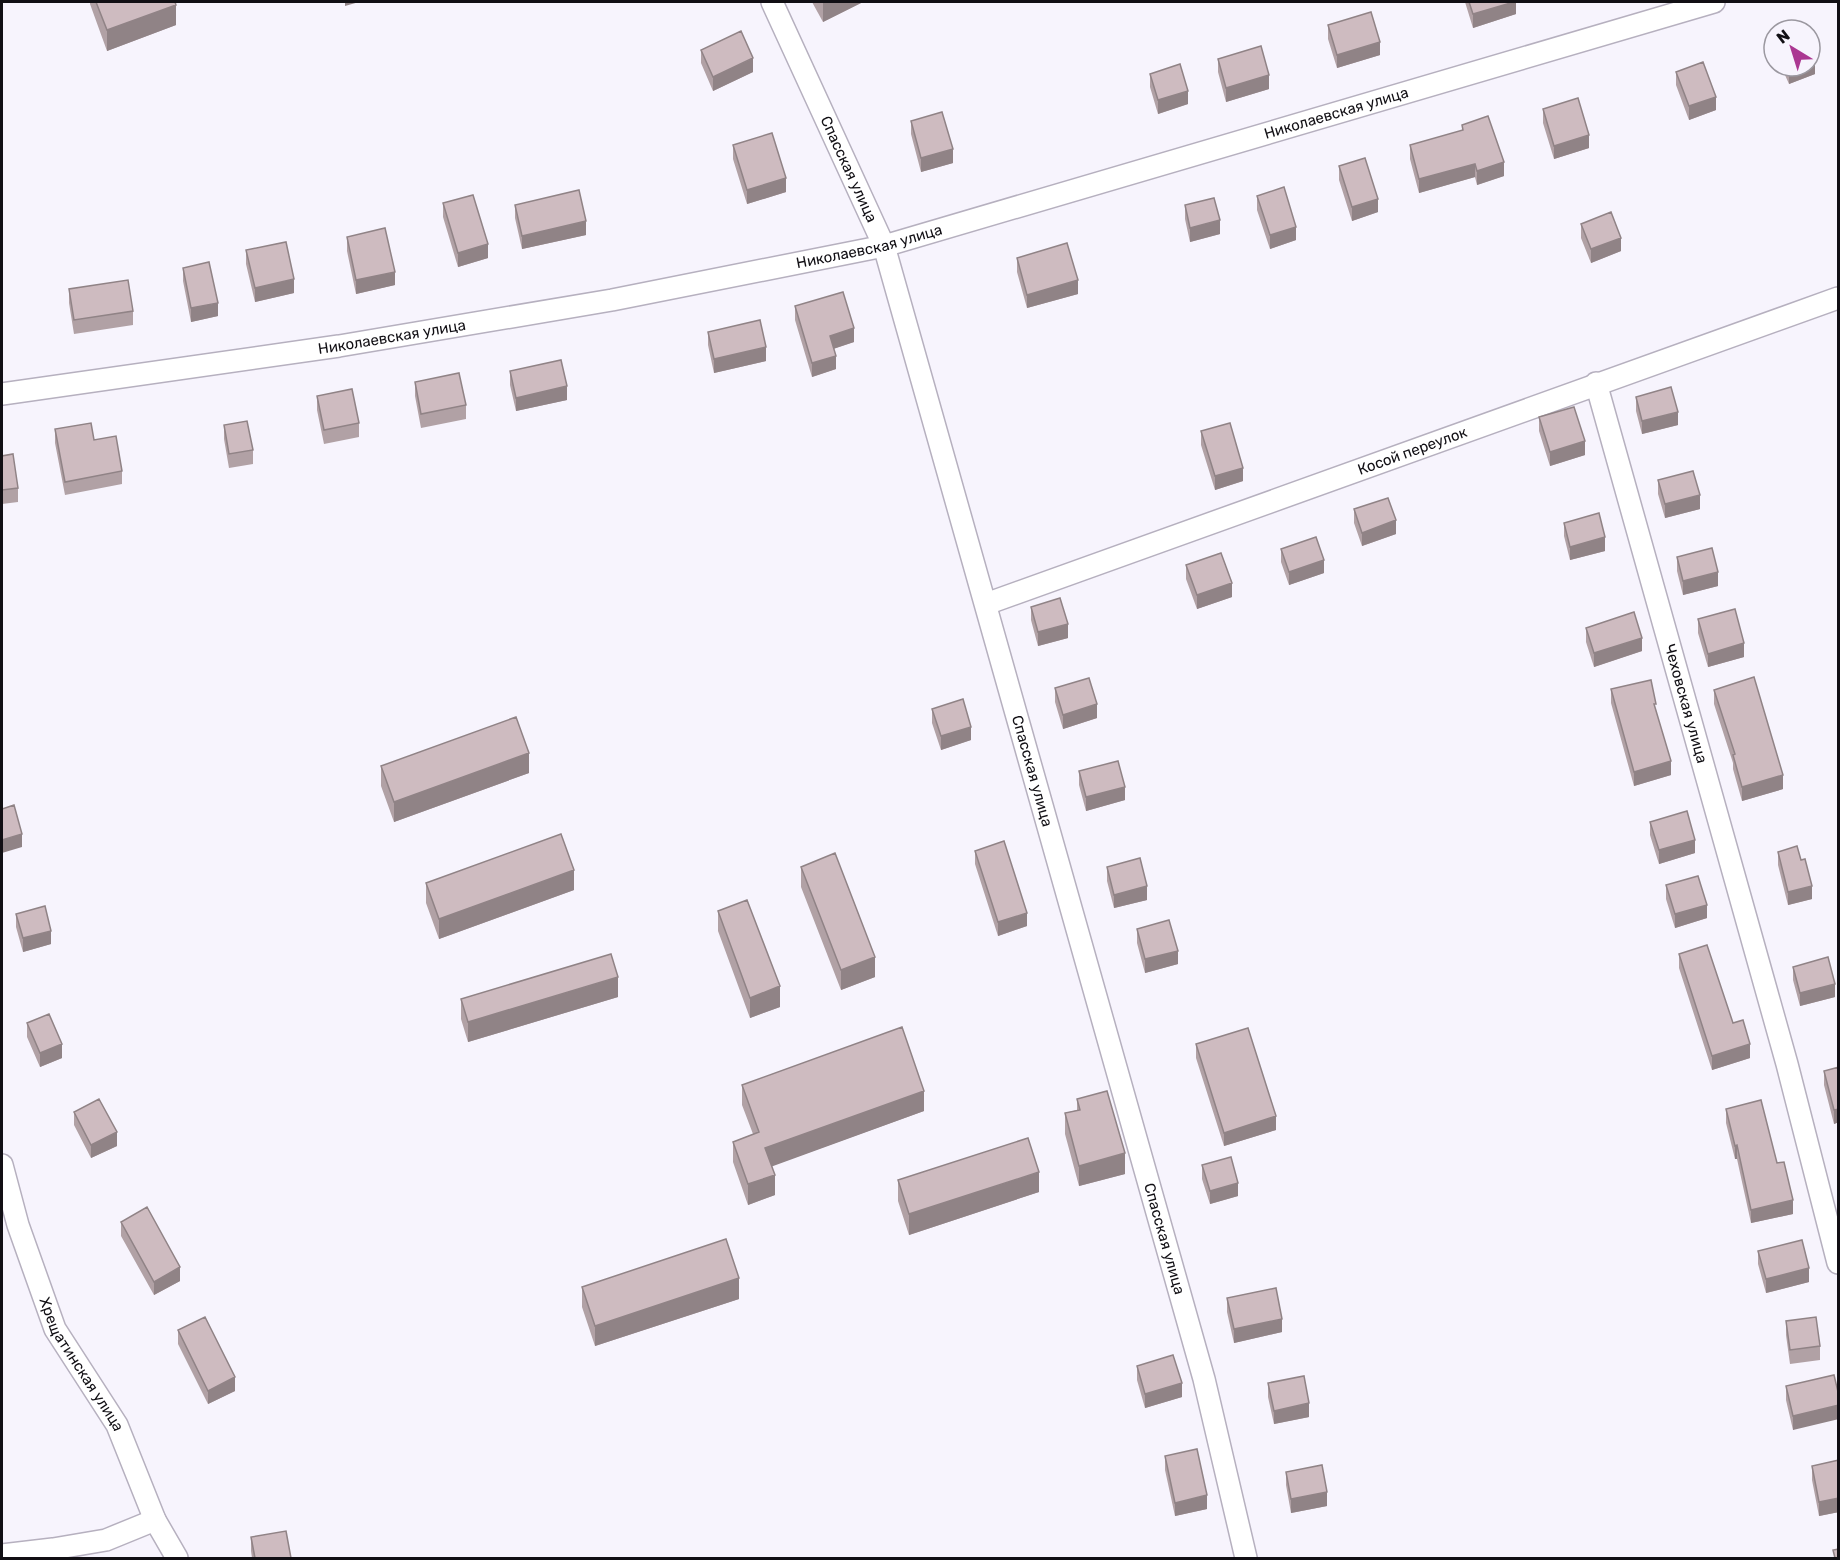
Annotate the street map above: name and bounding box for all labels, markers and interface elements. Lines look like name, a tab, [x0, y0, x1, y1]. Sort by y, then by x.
north arrow	[1762, 18, 1822, 78]
text: N	[1773, 26, 1793, 48]
street label: Николаевская улица	[1262, 83, 1411, 143]
street label: Спасская улица	[817, 113, 881, 225]
street label: Николаевская улица	[795, 220, 944, 272]
street label: Николаевская улица	[317, 316, 467, 358]
street label: Косой переулок	[1355, 423, 1470, 479]
street label: Чеховская улица	[1661, 642, 1711, 765]
street label: Спасская улица	[1008, 713, 1057, 829]
street label: Спасская улица	[1140, 1181, 1189, 1297]
street label: Хрещатинская улица	[35, 1295, 127, 1434]

